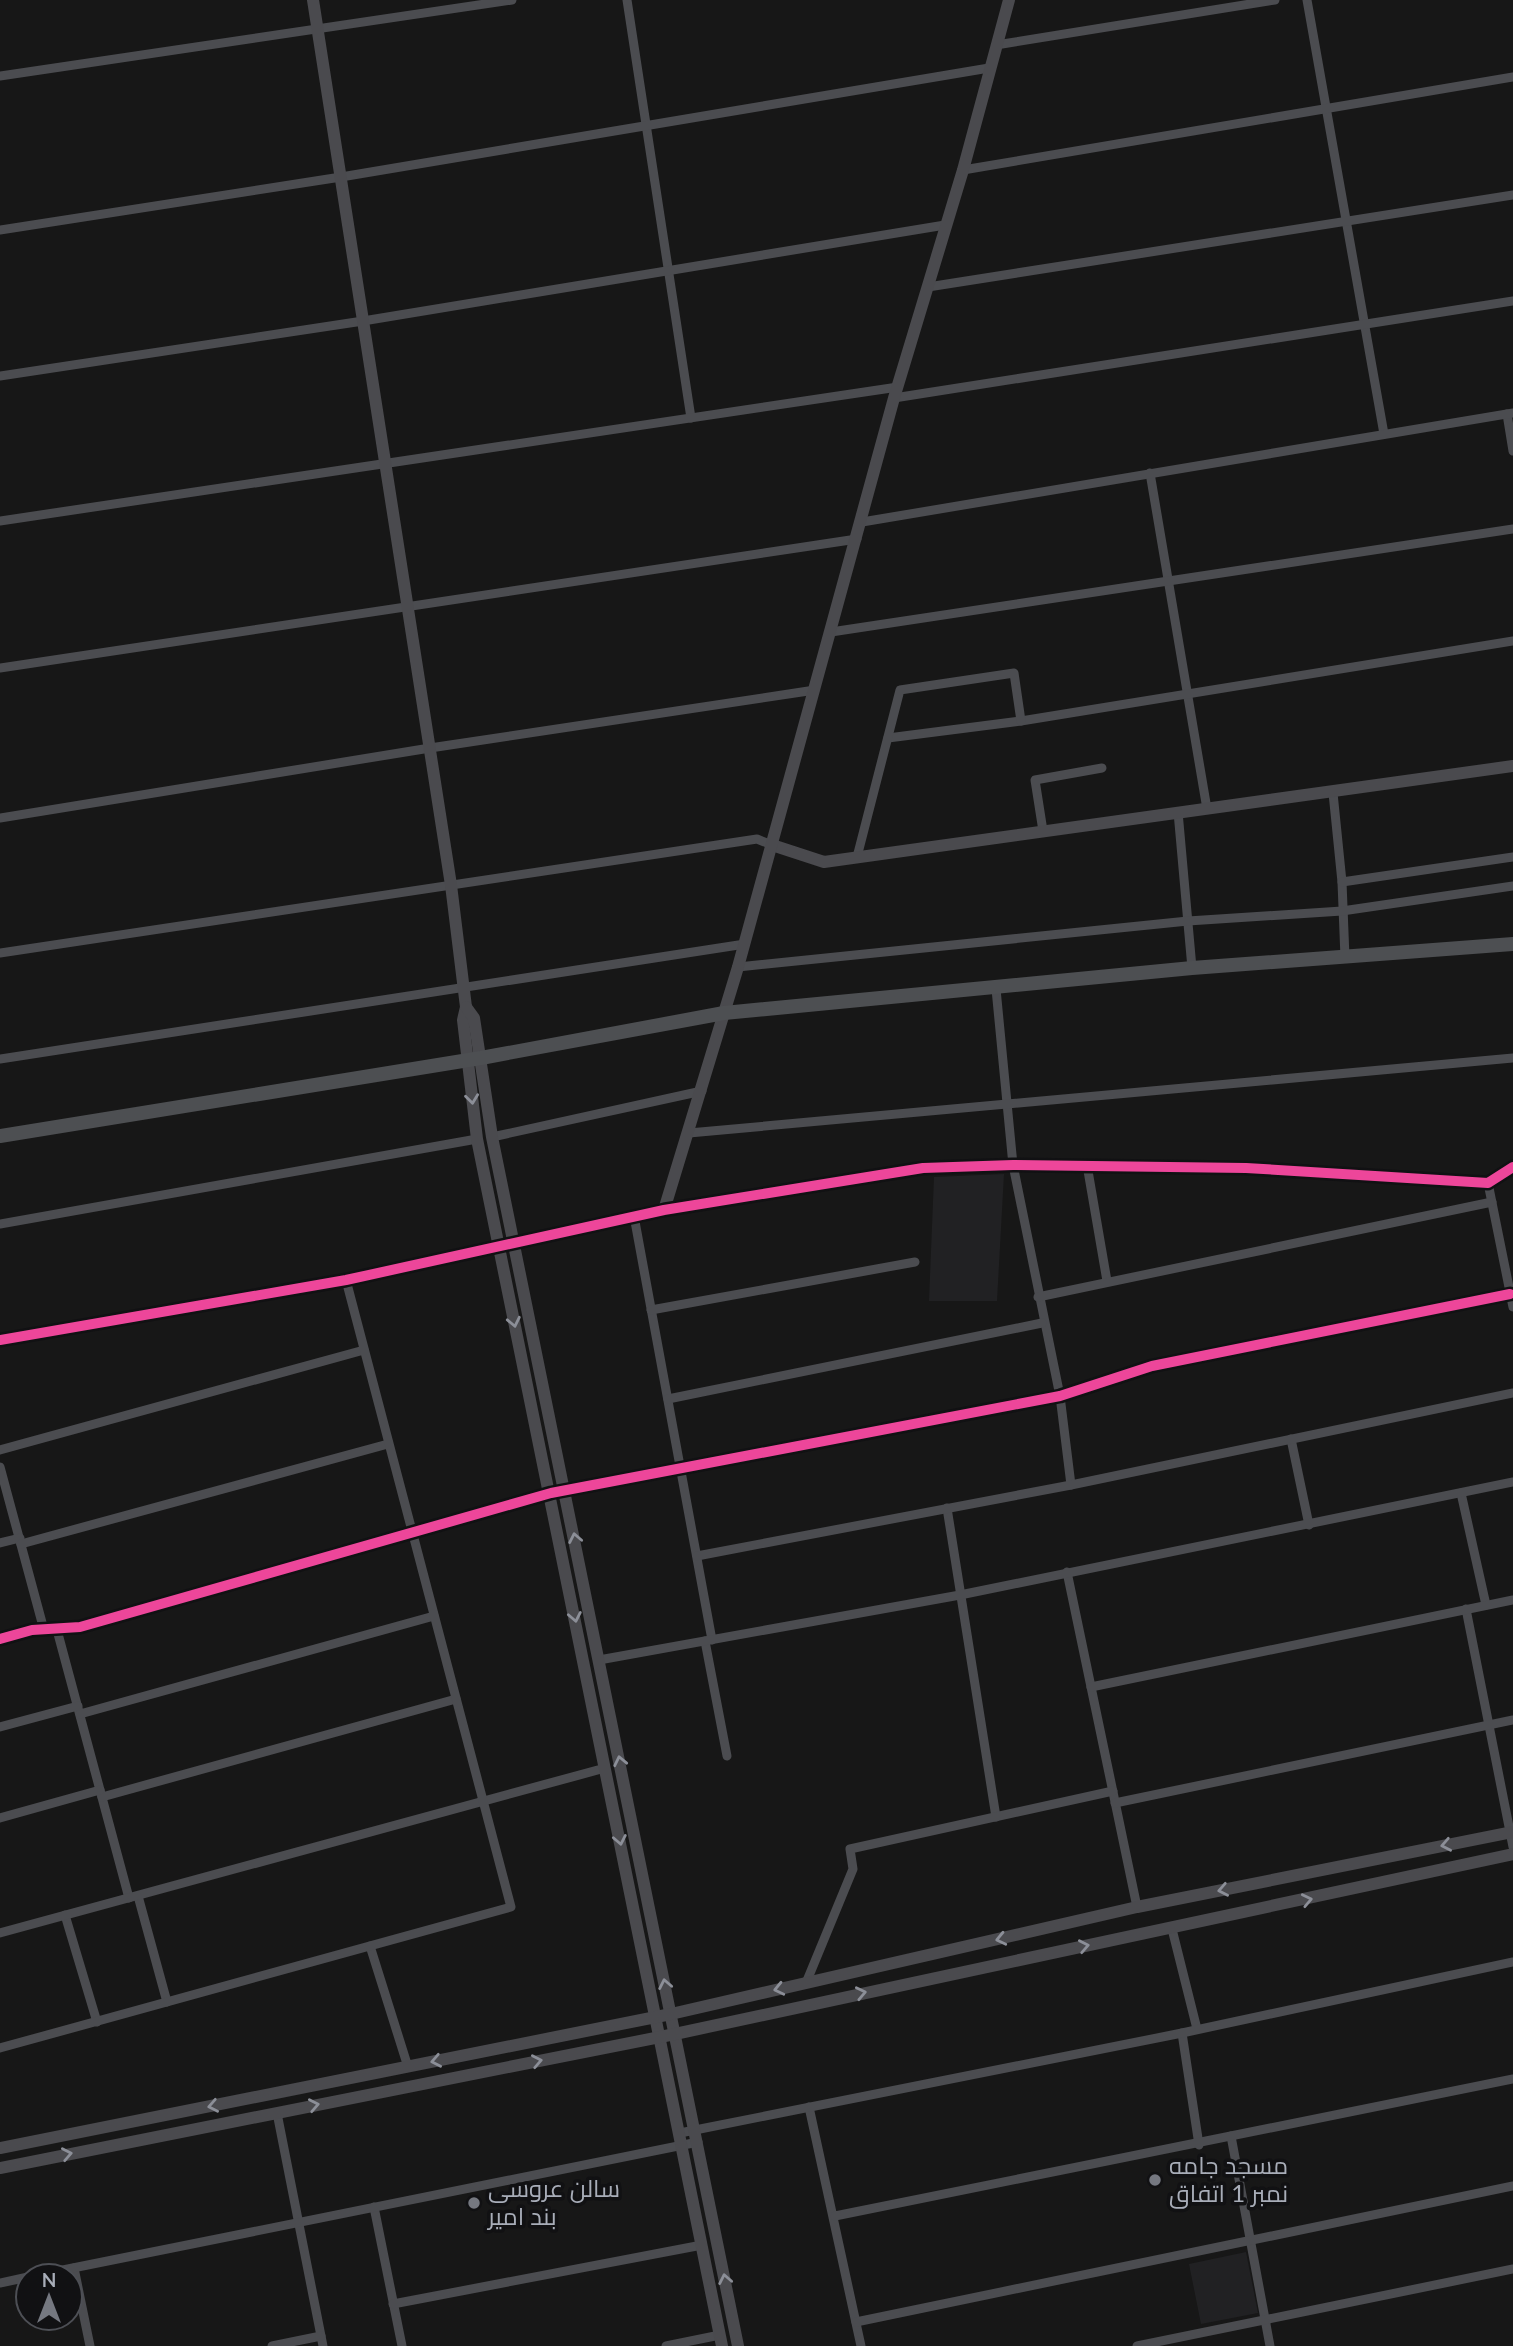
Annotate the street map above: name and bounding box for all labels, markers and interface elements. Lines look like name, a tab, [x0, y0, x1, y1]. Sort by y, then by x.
one-way arrow	[464, 1093, 479, 1104]
one-way arrow	[506, 1316, 521, 1328]
one-way arrow	[569, 1532, 584, 1544]
one-way arrow	[566, 1611, 581, 1623]
one-way arrow	[614, 1755, 629, 1767]
one-way arrow	[612, 1834, 627, 1846]
one-way arrow	[1440, 1837, 1452, 1852]
one-way arrow	[1217, 1881, 1229, 1896]
one-way arrow	[1301, 1893, 1313, 1908]
one-way arrow	[995, 1930, 1007, 1945]
one-way arrow	[1078, 1939, 1090, 1954]
one-way arrow	[658, 1978, 673, 1990]
one-way arrow	[773, 1981, 785, 1996]
one-way arrow	[855, 1987, 867, 2002]
one-way arrow	[430, 2053, 442, 2068]
one-way arrow	[531, 2055, 543, 2070]
one-way arrow	[207, 2097, 219, 2112]
one-way arrow	[308, 2099, 320, 2114]
one-way arrow	[61, 2148, 73, 2163]
place label: مسجد جامه نمبر 1 اتفاق	[1169, 2150, 1288, 2209]
marker: مسجد جامه نمبر 1 اتفاق	[1147, 2172, 1163, 2188]
place label: سالن عروسی بند امیر	[486, 2173, 620, 2230]
marker: سالن عروسی بند امیر	[466, 2195, 482, 2211]
north arrow	[14, 2262, 84, 2332]
text: N	[42, 2268, 56, 2291]
one-way arrow	[718, 2273, 733, 2285]

